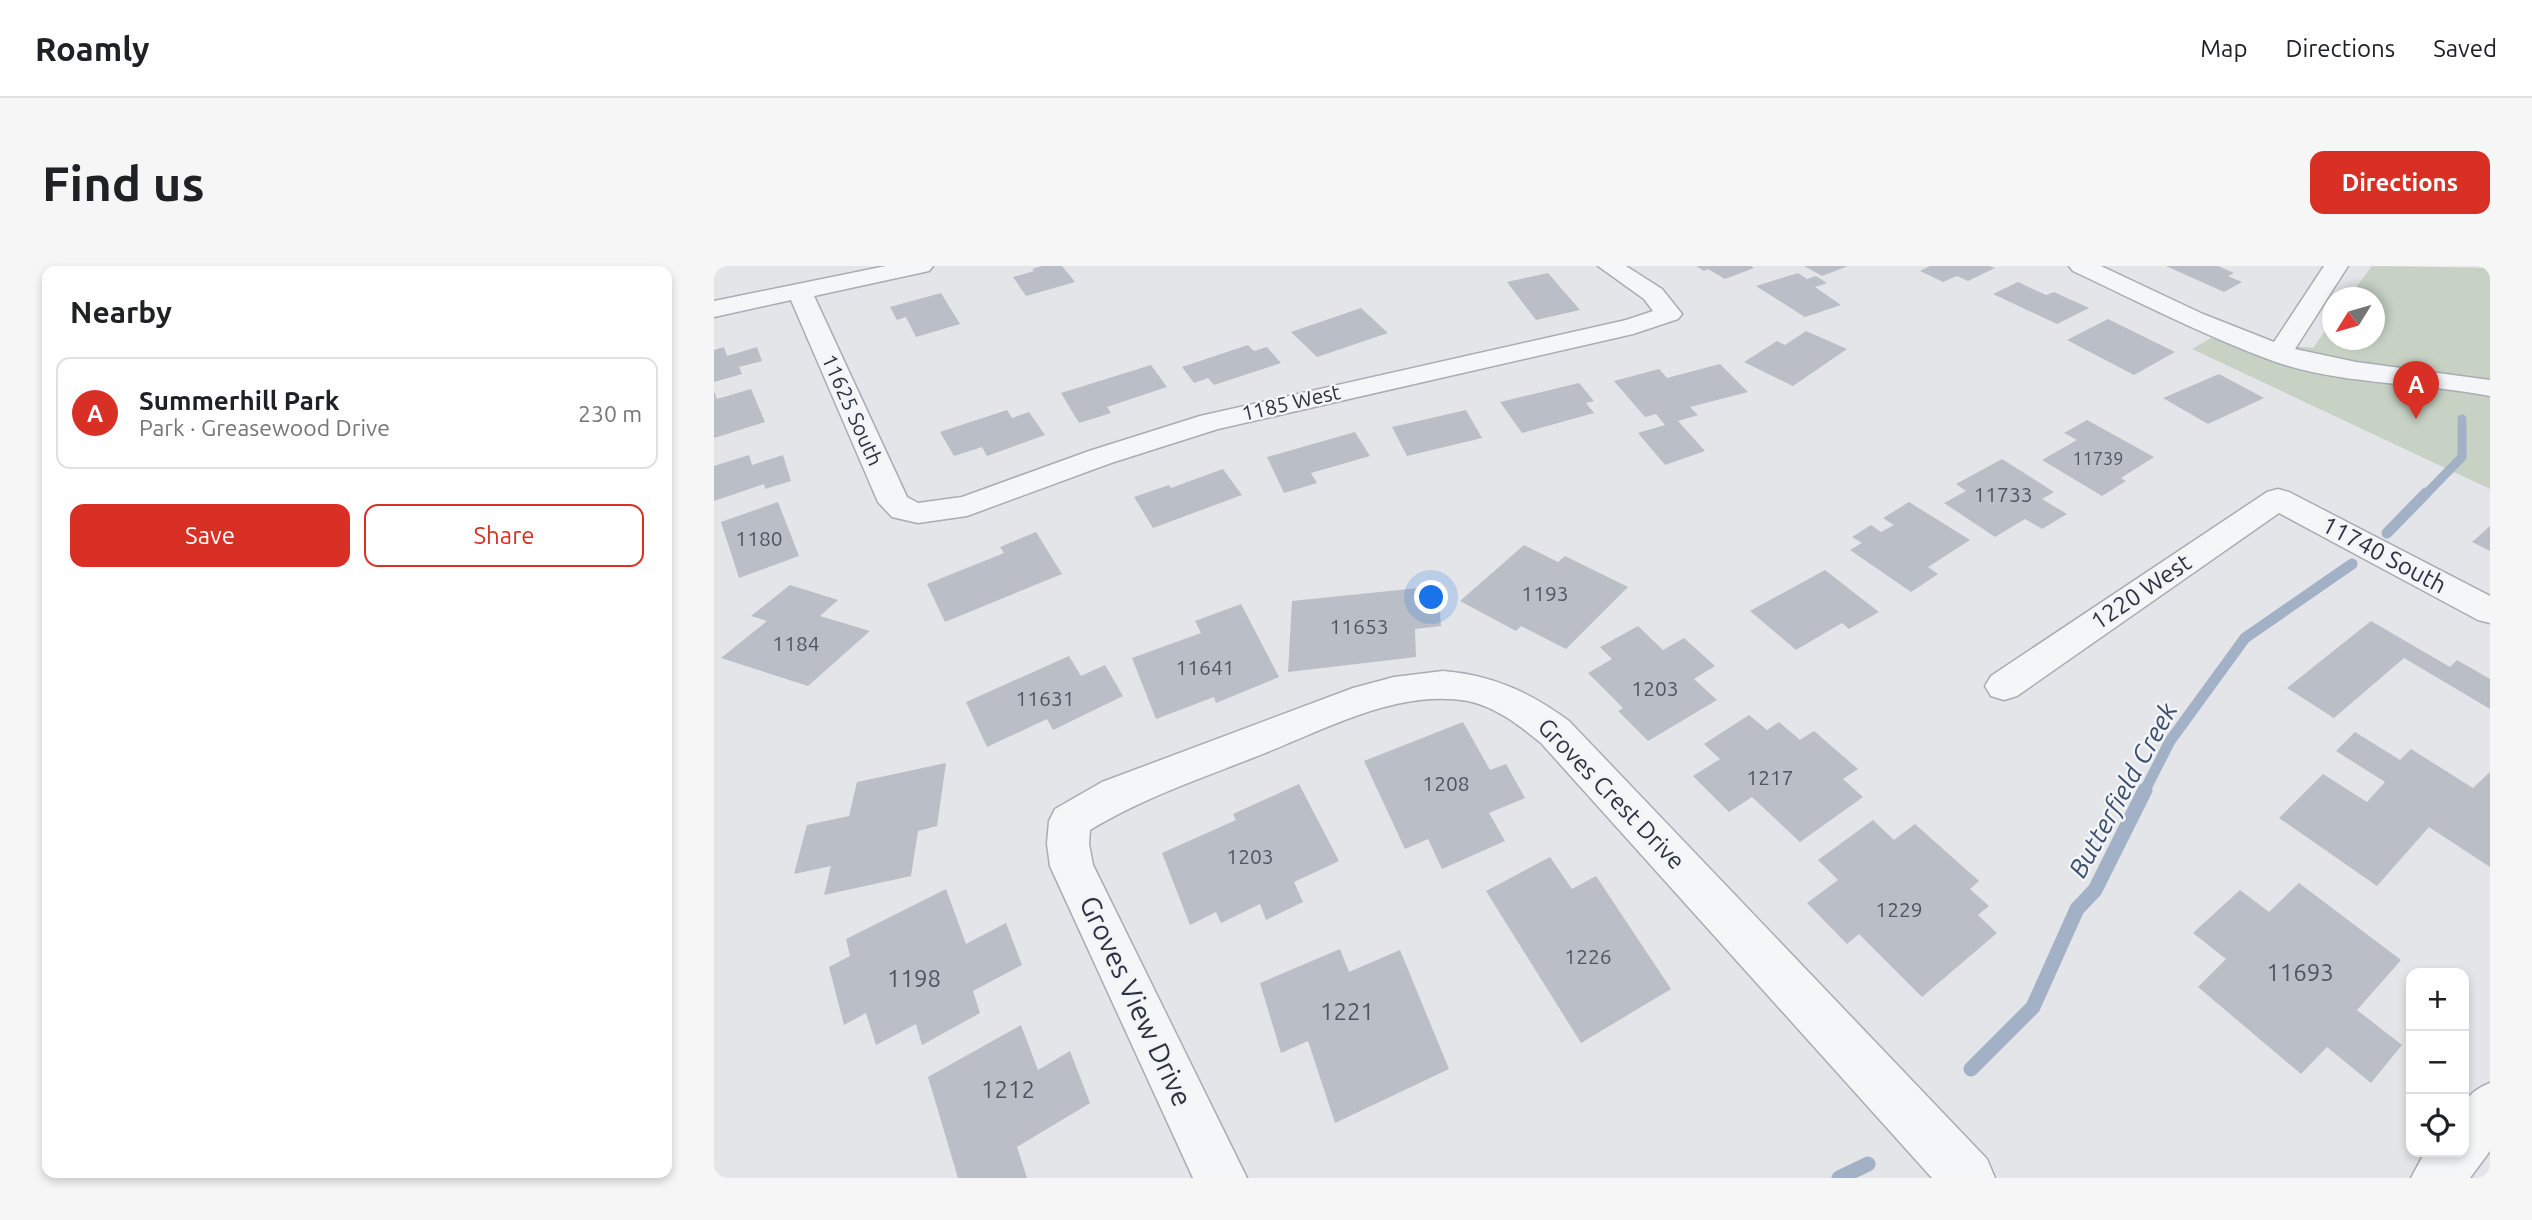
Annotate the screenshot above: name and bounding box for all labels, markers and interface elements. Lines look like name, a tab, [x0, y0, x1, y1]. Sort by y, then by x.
text: Roamly	[35, 30, 149, 67]
text: Map	[2200, 35, 2247, 62]
text: Directions	[2285, 35, 2395, 62]
text: Saved	[2433, 35, 2497, 62]
button: Directions	[2310, 151, 2490, 214]
text: Find us	[42, 155, 205, 210]
north arrow	[2322, 287, 2385, 350]
text: Nearby	[70, 295, 172, 329]
street label: 11625 South	[818, 350, 888, 469]
pin: A	[2393, 361, 2439, 419]
street label: 1185 West	[1239, 379, 1342, 425]
text: Summerhill Park	[139, 386, 339, 415]
text: A	[87, 401, 103, 426]
text: 230 m	[578, 401, 642, 426]
text: Park · Greasewood Drive	[139, 415, 390, 440]
house number: 11739	[2073, 448, 2123, 468]
house number: 11733	[1973, 482, 2033, 506]
button: Save	[70, 504, 350, 567]
button: Share	[364, 504, 644, 567]
street label: 11740 South	[2318, 511, 2451, 599]
house number: 1180	[735, 526, 783, 550]
street label: 1220 West	[2086, 548, 2196, 635]
your location	[1414, 580, 1448, 614]
house number: 1193	[1521, 581, 1569, 605]
house number: 11653	[1329, 614, 1389, 638]
house number: 1184	[772, 631, 820, 655]
house number: 11641	[1175, 655, 1235, 679]
house number: 1203	[1631, 676, 1679, 700]
house number: 11631	[1015, 686, 1075, 710]
water label: Butterfield Creek	[2063, 697, 2183, 882]
street label: Groves Crest Drive	[1533, 713, 1690, 875]
house number: 1217	[1746, 765, 1794, 789]
house number: 1208	[1422, 771, 1470, 795]
house number: 1203	[1226, 844, 1274, 868]
street label: Groves View Drive	[1074, 891, 1199, 1111]
house number: 1229	[1875, 897, 1923, 921]
house number: 1226	[1564, 944, 1612, 968]
house number: 11693	[2266, 959, 2334, 986]
house number: 1198	[887, 965, 941, 992]
map controls	[2406, 968, 2469, 1157]
button: +	[2406, 968, 2469, 1031]
house number: 1221	[1320, 998, 1374, 1025]
button: −	[2406, 1031, 2469, 1094]
house number: 1212	[981, 1076, 1035, 1103]
button: locate	[2406, 1094, 2469, 1157]

